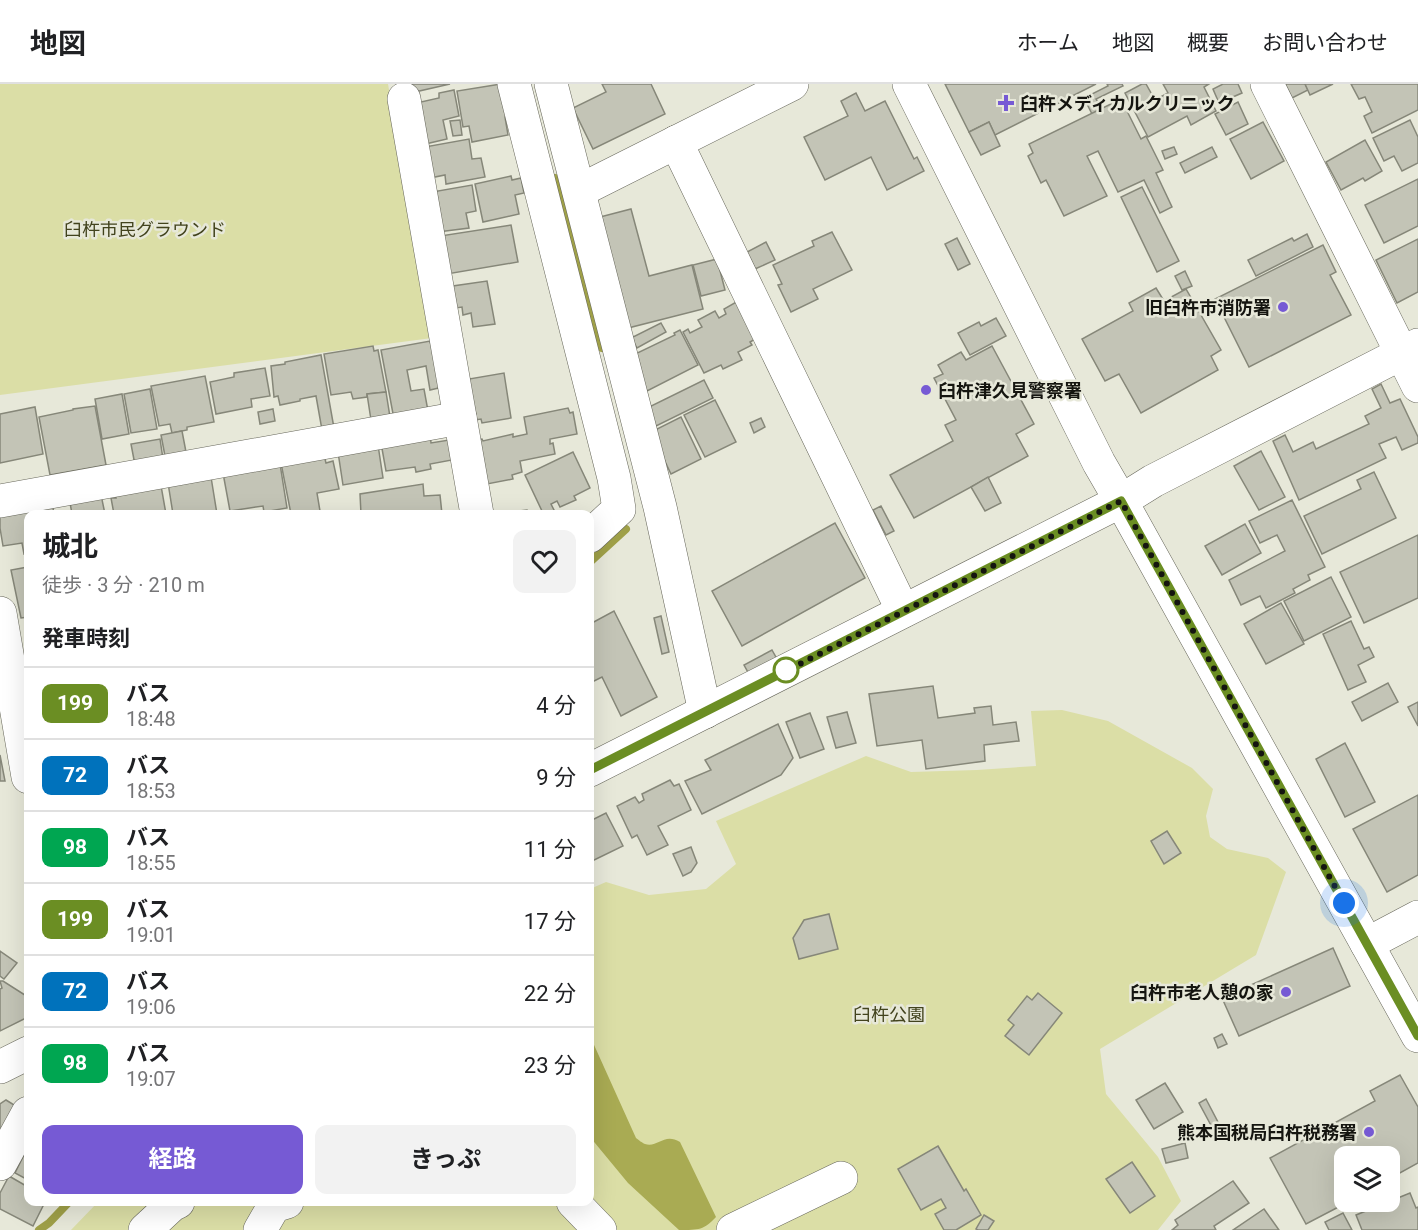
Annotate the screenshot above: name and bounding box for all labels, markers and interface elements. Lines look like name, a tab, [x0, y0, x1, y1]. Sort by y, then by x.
text: 地図	[30, 27, 86, 60]
text: ホーム	[1017, 31, 1079, 55]
text: 地図	[1112, 31, 1154, 55]
text: 概要	[1187, 31, 1229, 55]
text: お問い合わせ	[1262, 31, 1388, 55]
place label: 臼杵メディカルクリニック	[1020, 93, 1235, 114]
marker: 臼杵メディカルクリニック	[997, 94, 1015, 112]
park label: 臼杵市民グラウンド	[64, 219, 226, 240]
place label: 旧臼杵市消防署	[1145, 297, 1271, 318]
marker: 旧臼杵市消防署	[1276, 300, 1290, 314]
place label: 臼杵津久見警察署	[938, 380, 1082, 401]
marker: 臼杵津久見警察署	[919, 383, 933, 397]
text: 城北	[42, 530, 98, 563]
button: heart	[513, 530, 576, 593]
text: 徒歩 · 3 分 · 210 m	[42, 573, 205, 597]
text: 発車時刻	[42, 626, 130, 651]
unlabelled marker	[773, 657, 799, 683]
text: バス	[126, 681, 170, 706]
text: 199	[57, 691, 93, 715]
text: 4 分	[536, 693, 576, 718]
text: 18:48	[126, 707, 176, 731]
text: バス	[126, 753, 170, 778]
text: 72	[63, 763, 87, 787]
text: 9 分	[536, 765, 576, 790]
text: 18:53	[126, 779, 176, 803]
text: バス	[126, 825, 170, 850]
text: 98	[63, 835, 87, 859]
text: 11 分	[524, 837, 576, 862]
text: 18:55	[126, 851, 176, 875]
your location	[1329, 888, 1359, 918]
text: バス	[126, 897, 170, 922]
text: 199	[57, 907, 93, 931]
text: 17 分	[524, 909, 576, 934]
text: 19:01	[126, 923, 176, 947]
text: バス	[126, 969, 170, 994]
text: 72	[63, 979, 87, 1003]
text: 22 分	[524, 981, 576, 1006]
place label: 臼杵市老人憩の家	[1130, 982, 1274, 1003]
marker: 臼杵市老人憩の家	[1279, 985, 1293, 999]
text: 19:06	[126, 995, 176, 1019]
park label: 臼杵公園	[853, 1004, 925, 1025]
text: バス	[126, 1041, 170, 1066]
text: 98	[63, 1051, 87, 1075]
text: 23 分	[524, 1053, 576, 1078]
text: 19:07	[126, 1067, 176, 1091]
place label: 熊本国税局臼杵税務署	[1177, 1122, 1357, 1143]
button: 経路	[42, 1125, 303, 1194]
button: きっぷ	[315, 1125, 576, 1194]
marker: 熊本国税局臼杵税務署	[1362, 1125, 1376, 1139]
map controls	[1334, 1146, 1400, 1212]
button: layers	[1334, 1146, 1400, 1212]

